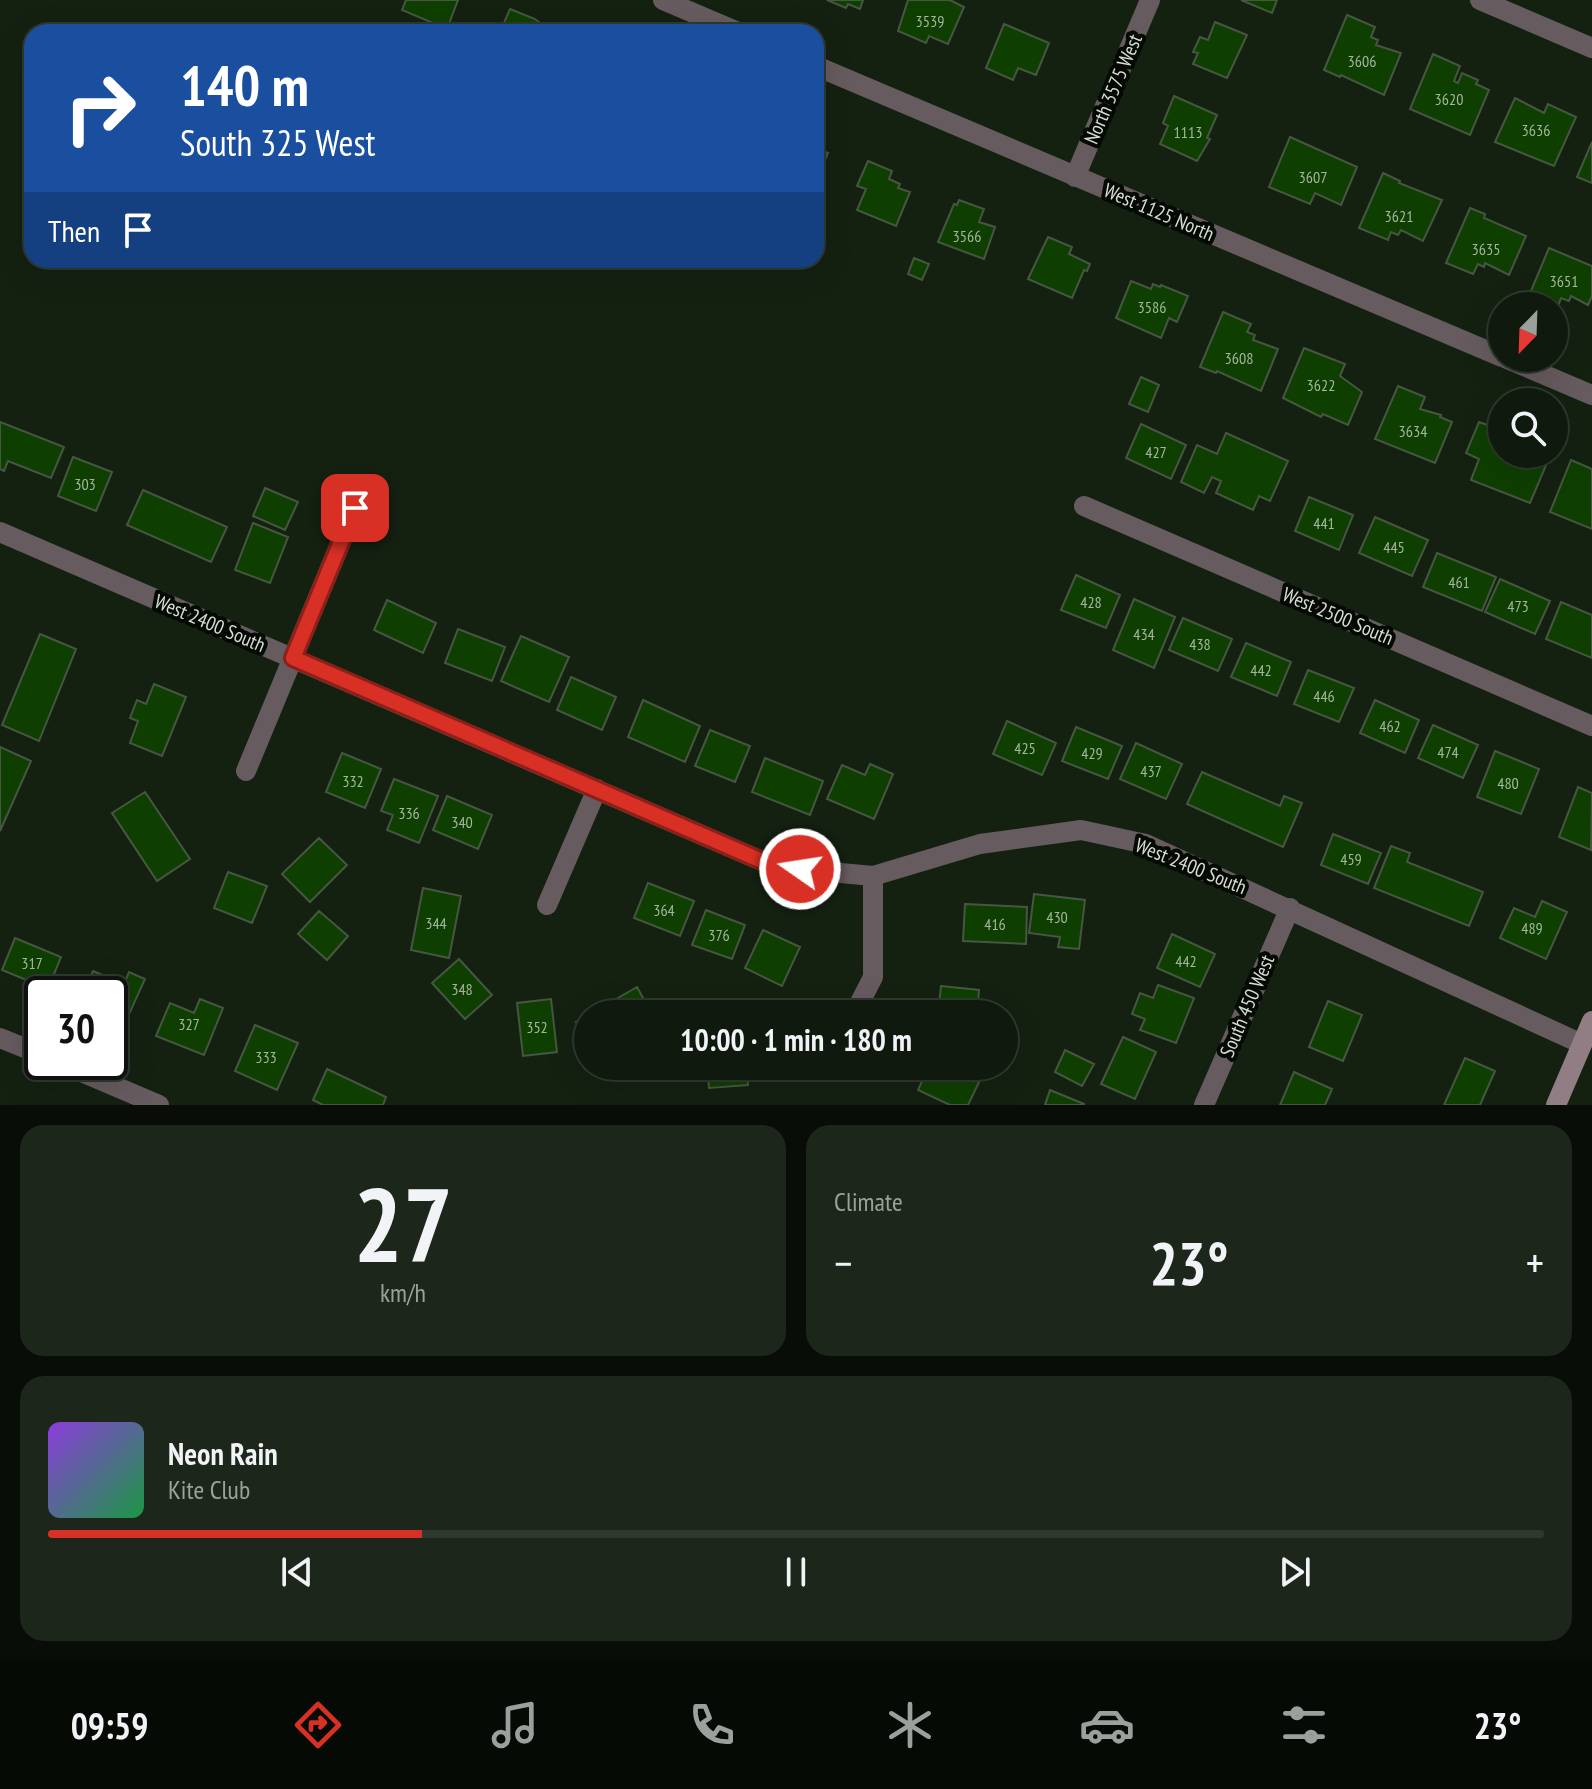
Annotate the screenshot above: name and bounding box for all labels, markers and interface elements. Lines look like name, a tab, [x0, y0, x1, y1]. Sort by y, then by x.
house number: 3539	[916, 11, 944, 31]
street label: North 3575 West	[1078, 30, 1148, 148]
text: 140 m	[180, 49, 309, 121]
house number: 3606	[1348, 51, 1376, 71]
icon: right	[48, 56, 152, 160]
house number: 3620	[1435, 89, 1463, 109]
text: South 325 West	[180, 119, 375, 166]
house number: 3636	[1522, 120, 1550, 140]
house number: 1113	[1174, 122, 1202, 142]
house number: 3607	[1299, 167, 1327, 187]
street label: West 1125 North	[1100, 177, 1218, 247]
house number: 3621	[1385, 206, 1413, 226]
icon: arrive	[116, 208, 160, 252]
text: Then	[48, 211, 100, 250]
house number: 3566	[953, 226, 981, 246]
house number: 3635	[1472, 239, 1500, 259]
house number: 3651	[1550, 271, 1578, 291]
north arrow	[1488, 292, 1568, 372]
map controls	[1488, 292, 1568, 468]
house number: 3586	[1138, 297, 1166, 317]
house number: 3608	[1225, 348, 1253, 368]
house number: 3622	[1307, 375, 1335, 395]
button: search	[1488, 388, 1568, 468]
house number: 3634	[1399, 421, 1427, 441]
house number: 427	[1145, 442, 1167, 462]
house number: 303	[74, 474, 96, 494]
pin	[321, 474, 389, 542]
icon: arrive	[333, 486, 377, 530]
house number: 441	[1313, 513, 1335, 533]
house number: 445	[1383, 537, 1405, 557]
house number: 461	[1448, 572, 1470, 592]
street label: West 2500 South	[1279, 581, 1397, 651]
street label: West 2400 South	[151, 588, 269, 658]
house number: 428	[1080, 592, 1102, 612]
house number: 473	[1507, 596, 1529, 616]
house number: 434	[1133, 624, 1155, 644]
house number: 438	[1189, 634, 1211, 654]
house number: 442	[1250, 660, 1272, 680]
house number: 446	[1313, 686, 1335, 706]
house number: 462	[1379, 716, 1401, 736]
house number: 425	[1014, 738, 1036, 758]
house number: 474	[1437, 742, 1459, 762]
house number: 429	[1081, 743, 1103, 763]
house number: 437	[1140, 761, 1162, 781]
house number: 332	[342, 771, 364, 791]
house number: 480	[1497, 773, 1519, 793]
house number: 336	[398, 803, 420, 823]
house number: 340	[451, 812, 473, 832]
position arrow	[758, 827, 842, 911]
street label: West 2400 South	[1131, 832, 1251, 900]
house number: 459	[1340, 849, 1362, 869]
house number: 364	[653, 900, 675, 920]
house number: 430	[1046, 907, 1068, 927]
house number: 344	[425, 913, 447, 933]
house number: 416	[984, 914, 1006, 934]
house number: 489	[1521, 918, 1543, 938]
house number: 376	[708, 925, 730, 945]
street label: South 450 West	[1214, 950, 1280, 1061]
house number: 442	[1175, 951, 1197, 971]
house number: 317	[21, 953, 43, 973]
speed limit sign: 30	[24, 976, 128, 1080]
house number: 348	[451, 979, 473, 999]
house number: 327	[178, 1014, 200, 1034]
house number: 352	[526, 1017, 548, 1037]
text: 10:00 · 1 min · 180 m	[680, 1020, 912, 1059]
house number: 333	[255, 1047, 277, 1067]
text: 27	[353, 1156, 453, 1291]
text: Climate	[834, 1185, 903, 1218]
text: 23°	[1149, 1224, 1229, 1302]
text: −	[834, 1234, 852, 1291]
text: +	[1526, 1234, 1544, 1291]
text: km/h	[380, 1276, 426, 1309]
text: Neon Rain	[168, 1434, 278, 1473]
text: Kite Club	[168, 1473, 250, 1506]
icon: previous	[275, 1550, 319, 1594]
icon: pause	[774, 1550, 818, 1594]
icon: next	[1273, 1550, 1317, 1594]
icon: directions	[290, 1697, 346, 1753]
icon: music	[487, 1697, 543, 1753]
icon: phone	[684, 1697, 740, 1753]
icon: climate	[882, 1697, 938, 1753]
icon: car	[1079, 1697, 1135, 1753]
icon: filters	[1276, 1697, 1332, 1753]
text: 09:59	[71, 1702, 149, 1749]
text: 23°	[1474, 1702, 1521, 1749]

